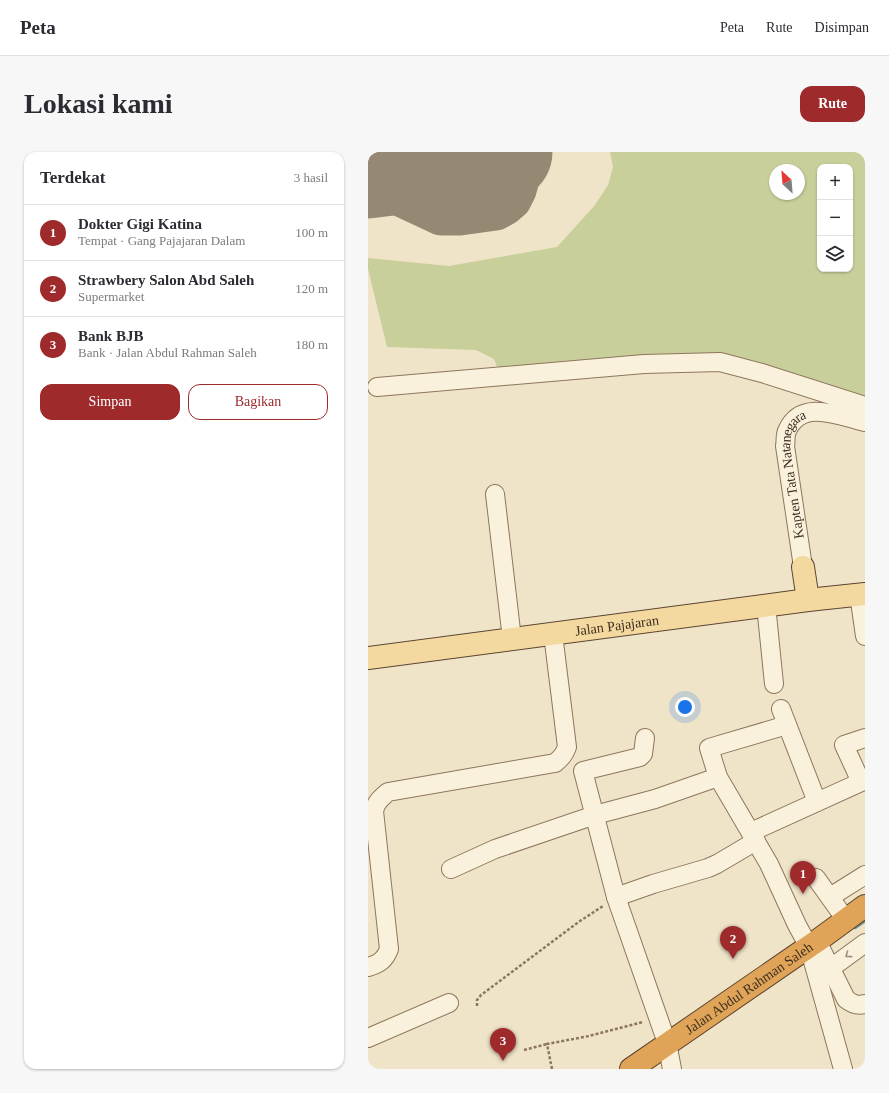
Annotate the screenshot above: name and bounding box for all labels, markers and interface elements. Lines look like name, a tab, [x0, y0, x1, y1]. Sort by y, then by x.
text: Peta	[20, 17, 56, 38]
text: Peta	[720, 20, 744, 35]
text: Rute	[766, 20, 793, 35]
text: Disimpan	[815, 20, 869, 35]
button: Rute	[800, 86, 865, 122]
text: Lokasi kami	[24, 88, 173, 119]
north arrow	[769, 164, 805, 200]
map controls	[817, 164, 853, 272]
button: +	[817, 164, 853, 200]
text: Terdekat	[40, 168, 106, 187]
text: 3 hasil	[294, 170, 328, 185]
button: −	[817, 200, 853, 236]
text: Dokter Gigi Katina	[78, 216, 202, 232]
text: 1	[50, 225, 56, 240]
text: 100 m	[295, 225, 328, 240]
text: Tempat · Gang Pajajaran Dalam	[78, 233, 245, 248]
button: layers	[817, 236, 853, 272]
text: Strawbery Salon Abd Saleh	[78, 272, 254, 288]
text: 2	[50, 281, 56, 296]
text: 120 m	[295, 281, 328, 296]
text: Supermarket	[78, 289, 144, 304]
text: Bank BJB	[78, 328, 143, 344]
text: 3	[50, 337, 56, 352]
text: 180 m	[295, 337, 328, 352]
text: Bank · Jalan Abdul Rahman Saleh	[78, 345, 257, 360]
button: Simpan	[40, 384, 180, 420]
button: Bagikan	[188, 384, 328, 420]
street label: Kapten Tata Natanegara	[778, 407, 809, 540]
street label: Jalan Pajajaran	[574, 613, 660, 639]
your location	[675, 697, 695, 717]
pin: 1	[790, 861, 816, 894]
pin: 2	[720, 926, 746, 959]
street label: Jalan Abdul Rahman Saleh	[683, 939, 816, 1037]
one-way arrow	[845, 950, 852, 958]
pin: 3	[490, 1028, 516, 1061]

